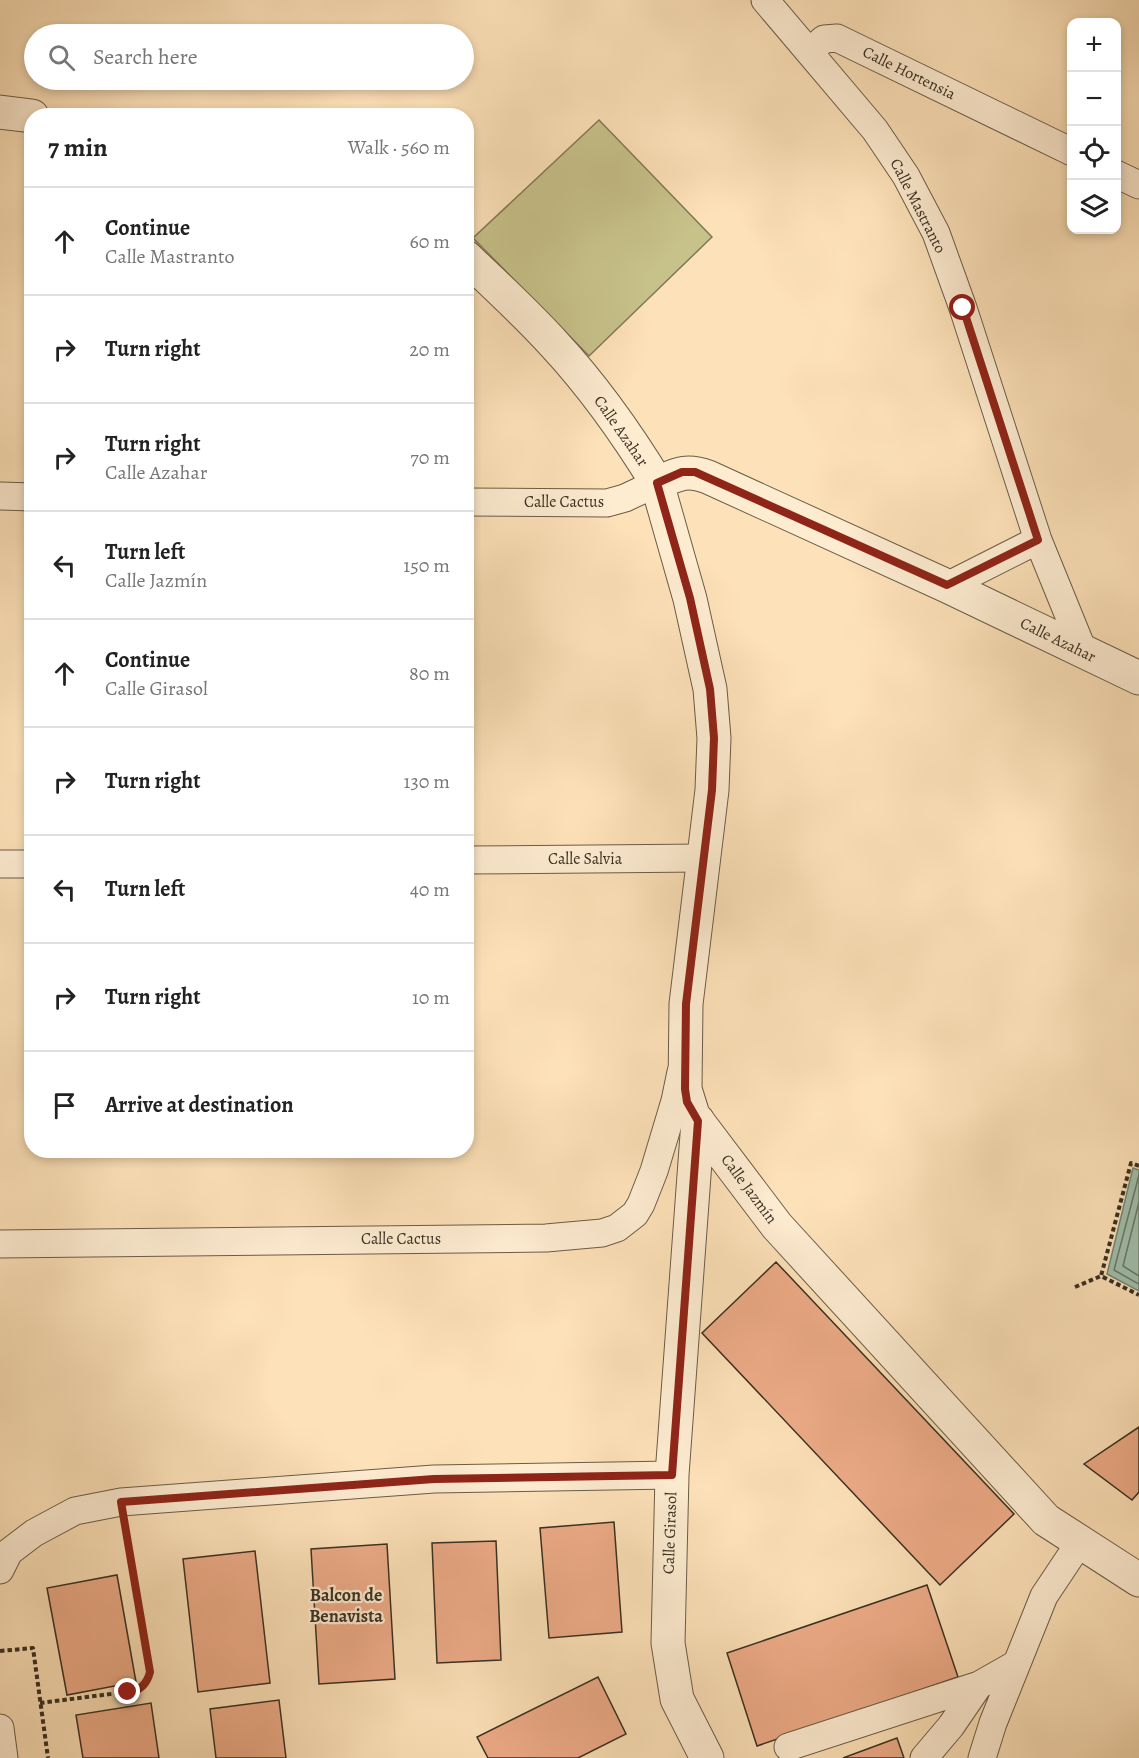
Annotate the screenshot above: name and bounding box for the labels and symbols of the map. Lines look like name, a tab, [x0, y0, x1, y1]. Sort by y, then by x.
street label: Calle Hortensia	[859, 41, 960, 105]
street label: Calle Mastranto	[885, 155, 951, 257]
route start	[949, 294, 975, 320]
street label: Calle Azahar	[588, 391, 654, 471]
street label: Calle Cactus	[524, 491, 604, 513]
street label: Calle Azahar	[1016, 612, 1100, 668]
street label: Calle Salvia	[548, 848, 623, 870]
street label: Calle Jazmín	[716, 1150, 783, 1228]
street label: Calle Cactus	[361, 1228, 441, 1250]
street label: Calle Girasol	[658, 1491, 682, 1574]
district label: Balcon de Benavista	[309, 1583, 383, 1628]
route end	[114, 1678, 140, 1704]

